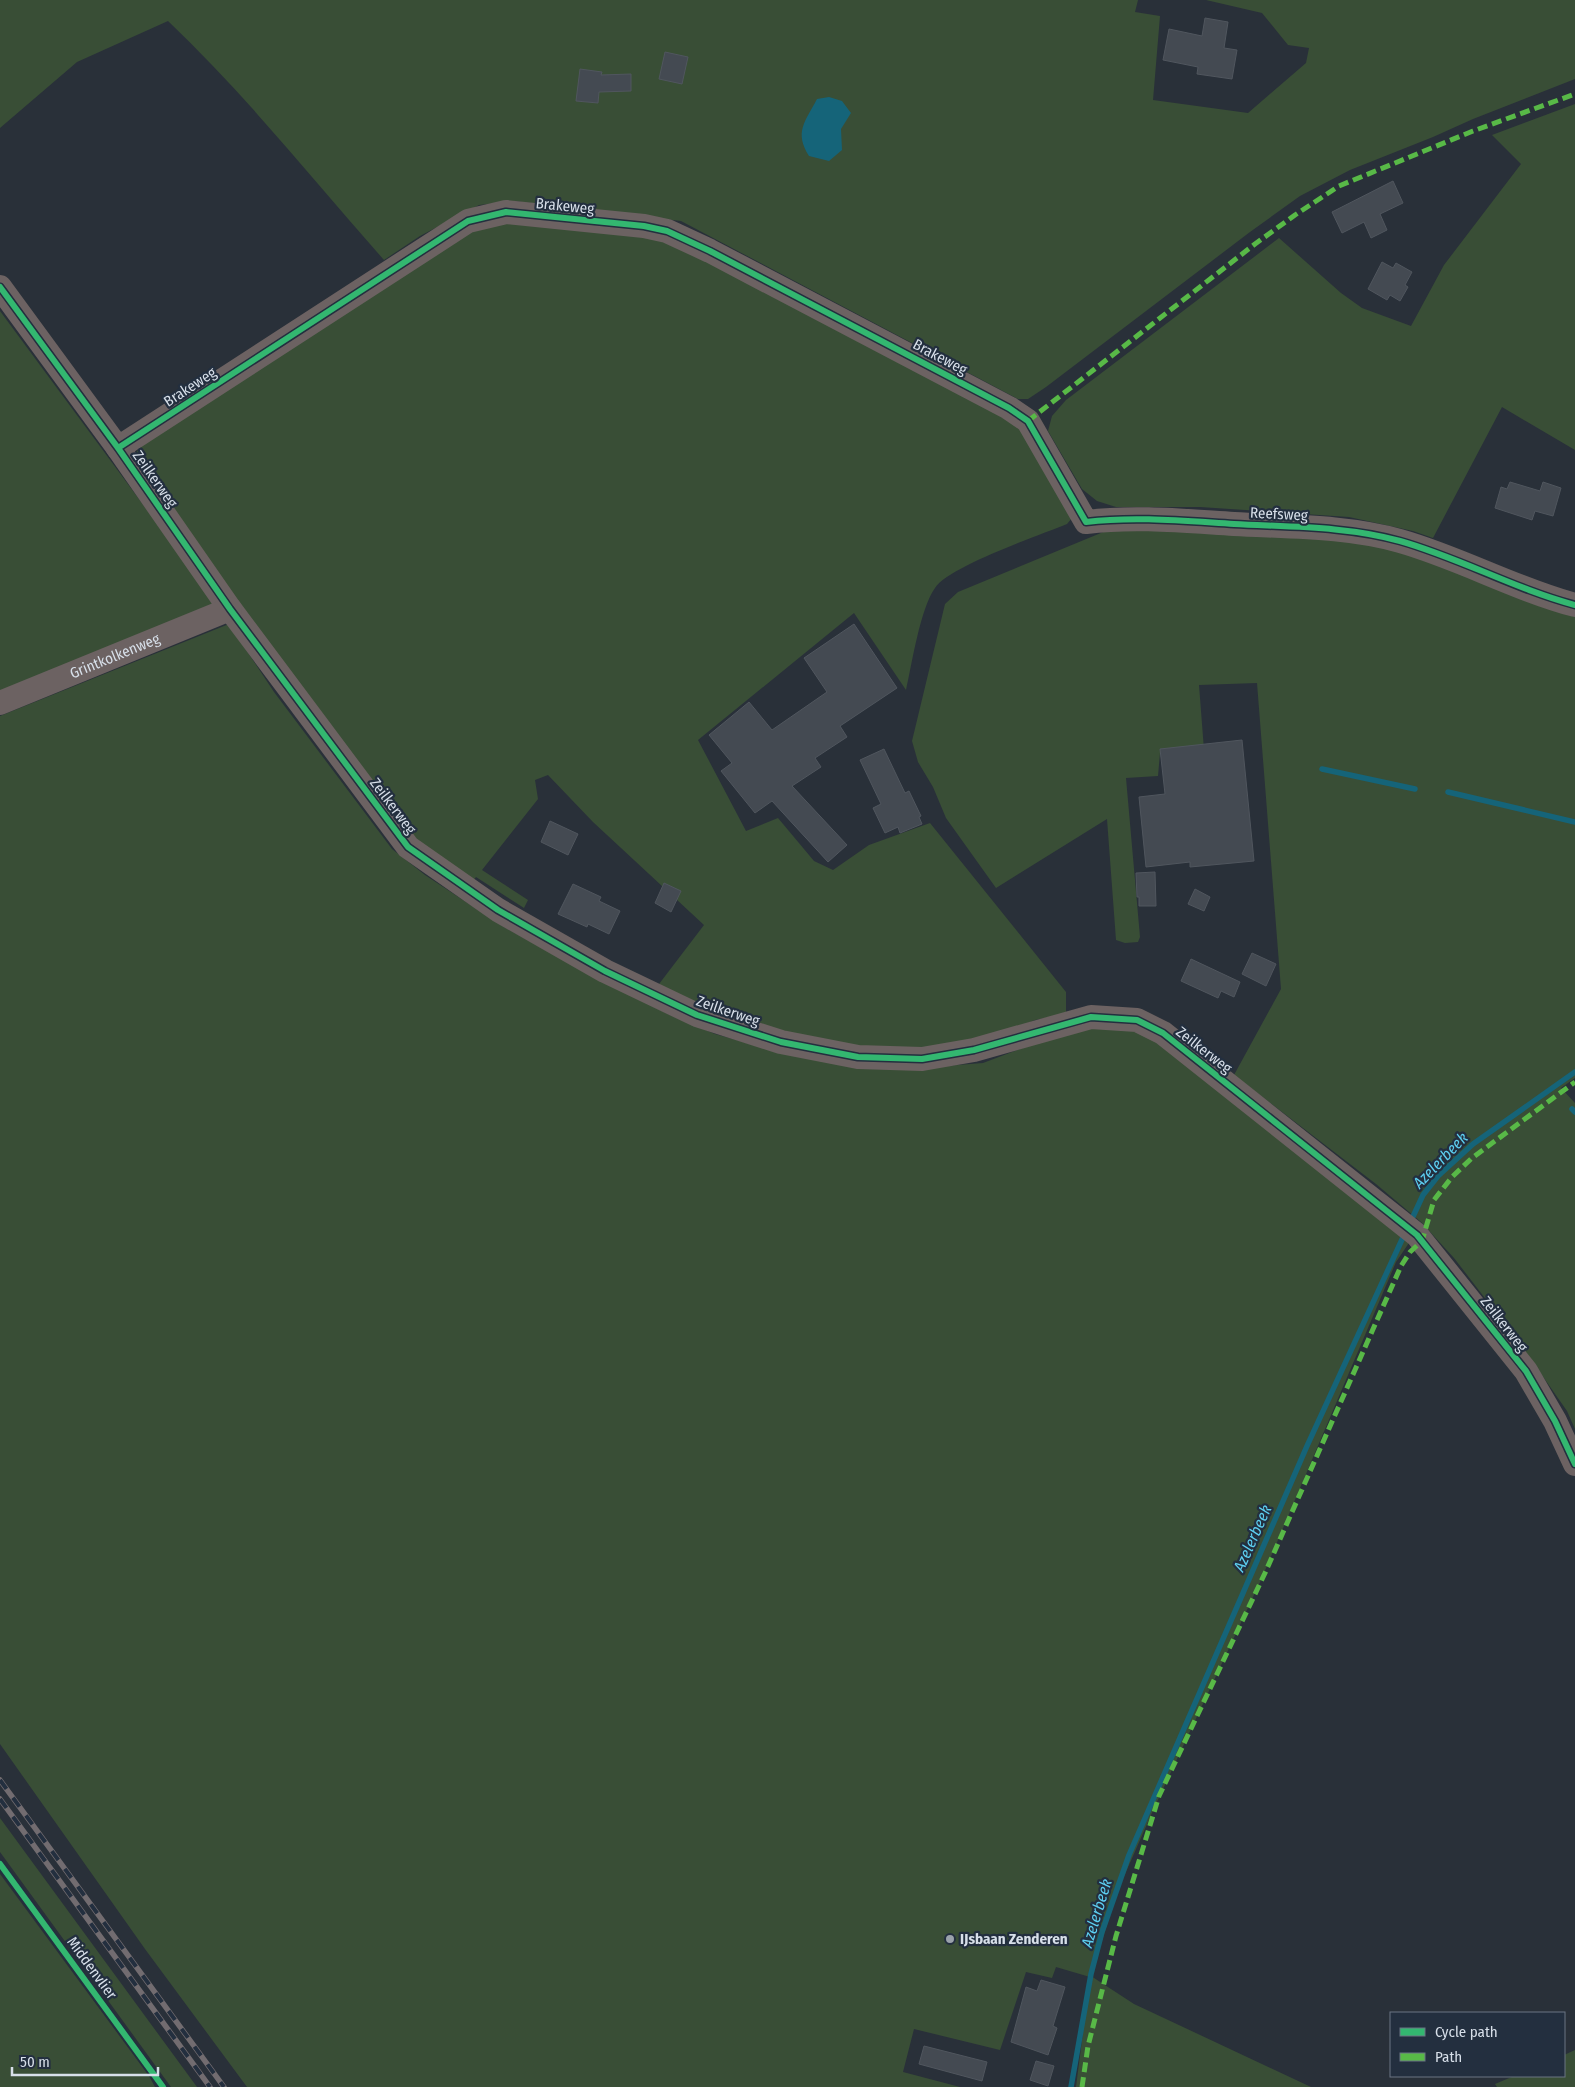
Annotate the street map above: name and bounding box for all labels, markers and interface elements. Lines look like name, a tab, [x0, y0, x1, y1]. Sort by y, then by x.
street label: Brakeweg	[535, 194, 595, 218]
street label: Brakeweg	[910, 335, 970, 379]
street label: Brakeweg	[160, 363, 220, 411]
street label: Zeilkerweg	[129, 447, 181, 511]
street label: Reefsweg	[1250, 503, 1308, 525]
street label: Grintkolkenweg	[67, 630, 162, 683]
street label: Zeilkerweg	[366, 774, 420, 838]
street label: Zeilkerweg	[694, 992, 762, 1030]
street label: Zeilkerweg	[1173, 1023, 1235, 1077]
water label: Azelerbeek	[1408, 1128, 1472, 1193]
street label: Zeilkerweg	[1477, 1293, 1531, 1355]
water label: Azelerbeek	[1229, 1502, 1276, 1575]
water label: Azelerbeek	[1077, 1876, 1116, 1951]
place label: IJsbaan Zenderen	[960, 1930, 1068, 1948]
street label: Middenvlier	[63, 1933, 121, 2003]
marker: IJsbaan Zenderen	[944, 1933, 956, 1945]
legend	[1390, 2012, 1565, 2077]
text: Cycle path	[1435, 2023, 1498, 2041]
scale bar	[12, 2044, 159, 2076]
text: Path	[1435, 2048, 1462, 2066]
text: 50 m	[20, 2053, 50, 2071]

